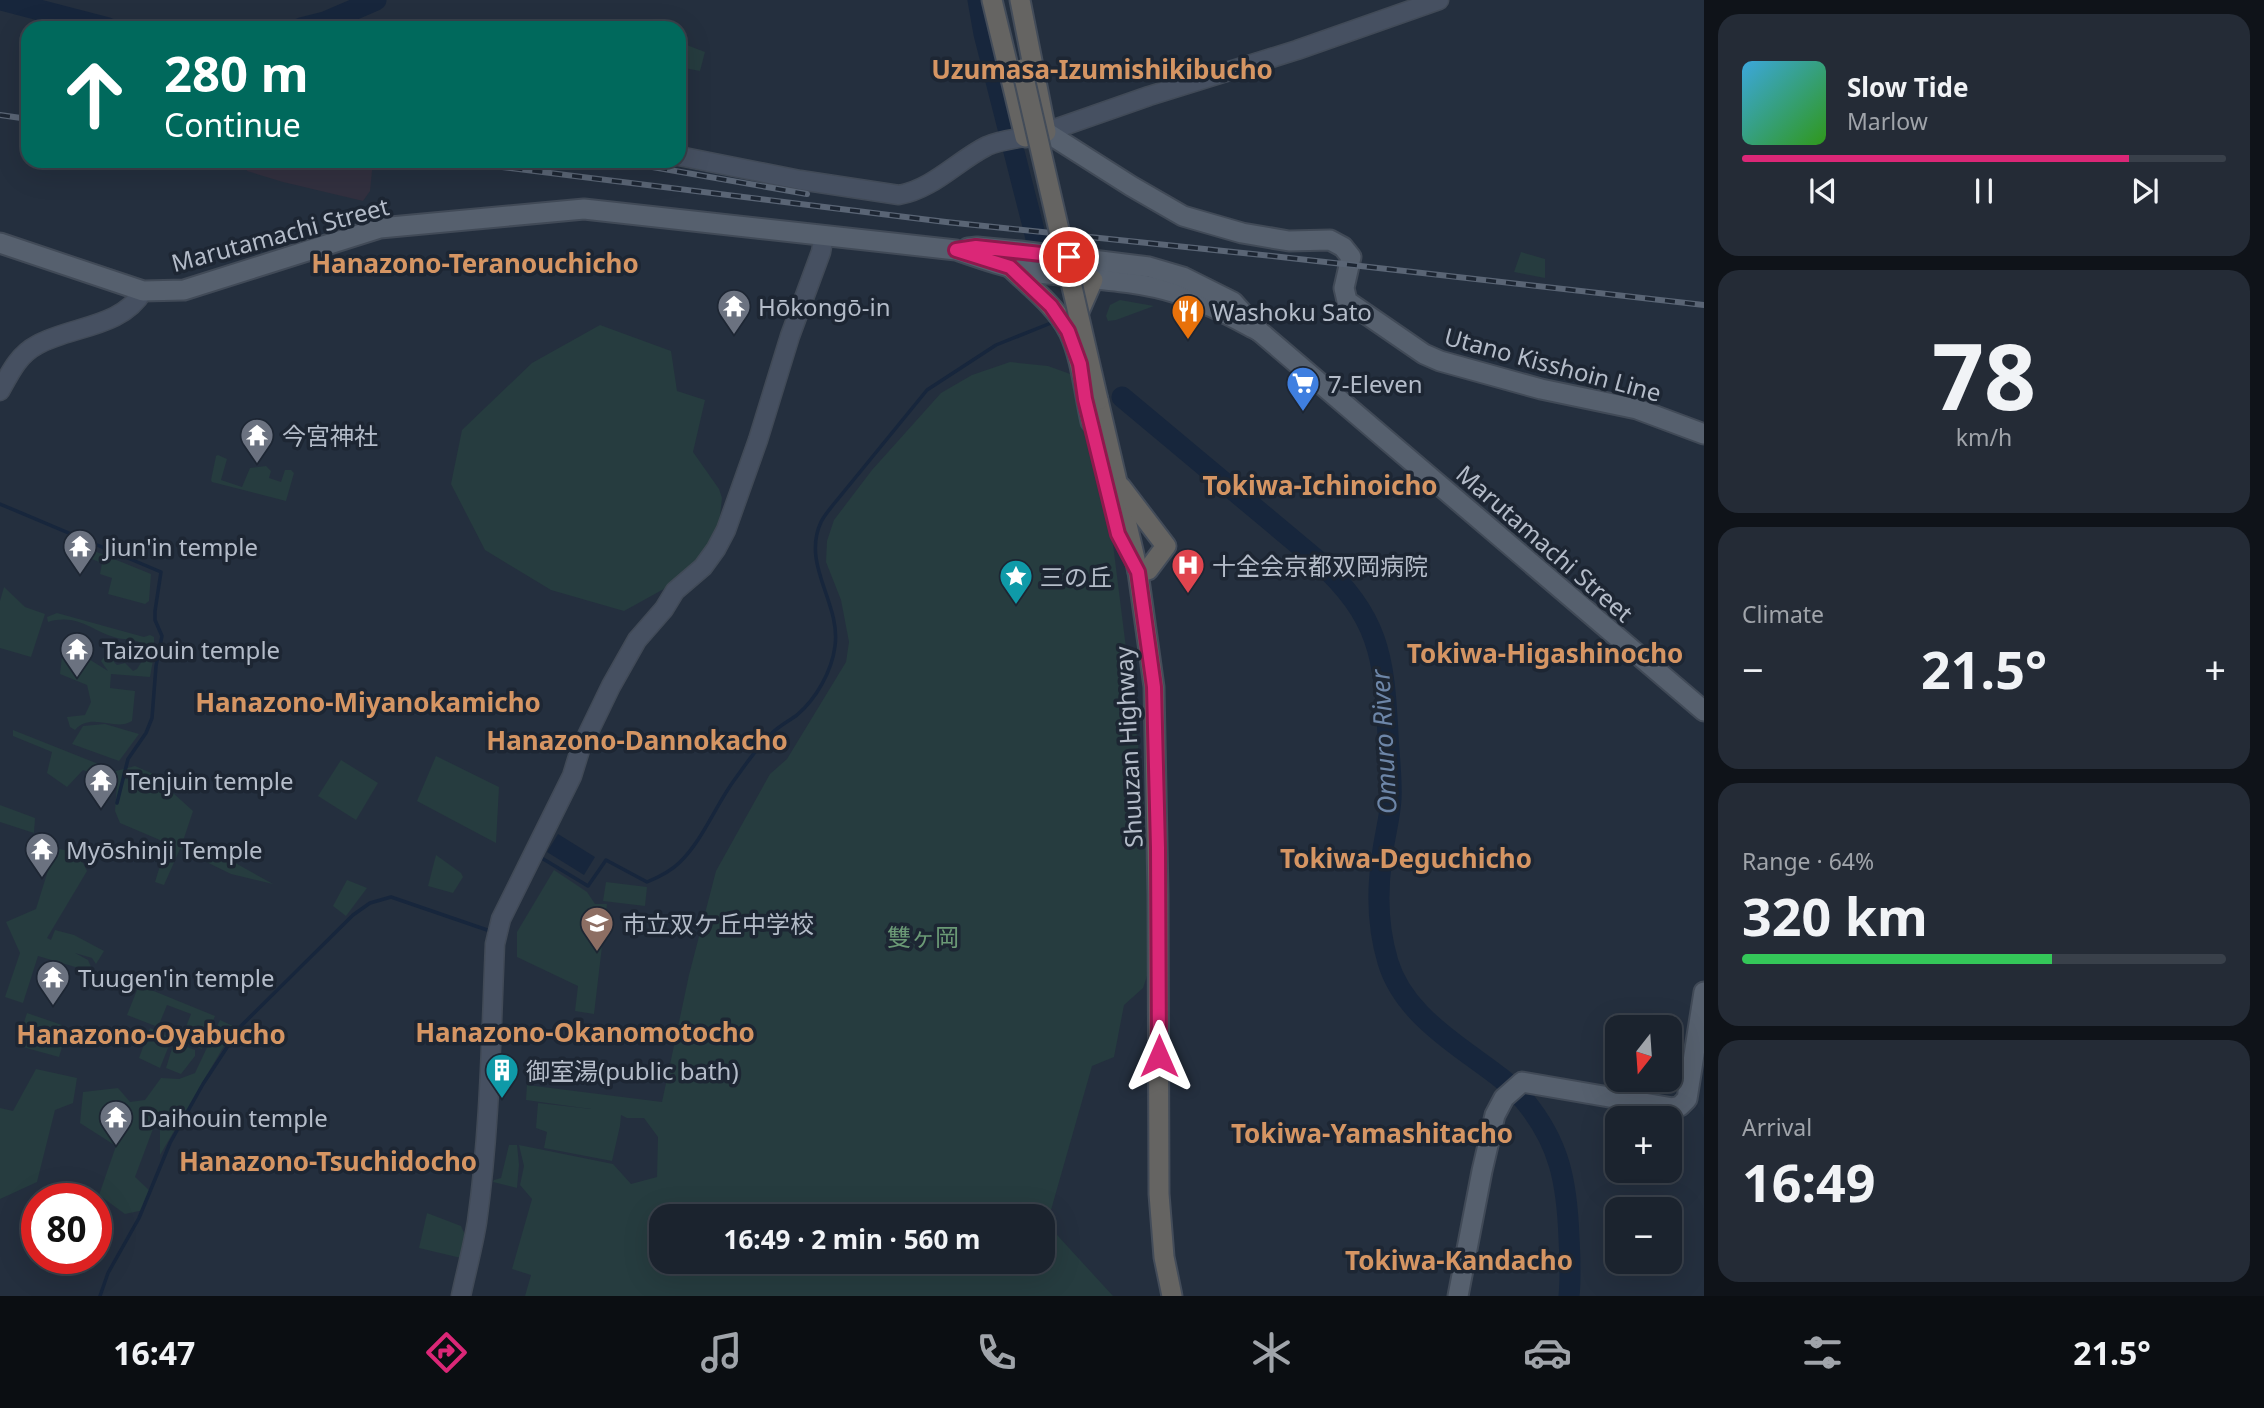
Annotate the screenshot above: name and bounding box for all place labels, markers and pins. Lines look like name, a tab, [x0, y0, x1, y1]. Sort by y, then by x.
pin	[1039, 227, 1099, 287]
temple icon: Hōkongō-in	[715, 287, 753, 336]
place label: Hōkongō-in	[758, 290, 891, 323]
restaurant icon: Washoku Sato	[1169, 292, 1207, 341]
place label: Washoku Sato	[1212, 295, 1372, 328]
supermarket icon: 7-Eleven	[1284, 364, 1322, 413]
place label: 7-Eleven	[1328, 367, 1423, 400]
temple icon: 今宮神社	[238, 416, 276, 465]
place label: 今宮神社	[282, 419, 378, 452]
temple icon: Jiun'in temple	[61, 527, 99, 576]
place label: Jiun'in temple	[102, 530, 258, 563]
hospital icon: 十全会京都双岡病院	[1169, 546, 1207, 595]
place label: 十全会京都双岡病院	[1212, 549, 1428, 582]
place icon: 三の丘	[997, 557, 1035, 606]
place label: 三の丘	[1040, 560, 1112, 593]
temple icon: Taizouin temple	[58, 630, 96, 679]
place label: Taizouin temple	[102, 633, 280, 666]
temple icon: Tenjuin temple	[82, 761, 120, 810]
place label: Tenjuin temple	[126, 764, 293, 797]
temple icon: Myōshinji Temple	[23, 830, 61, 879]
place label: Myōshinji Temple	[66, 833, 263, 866]
school or university icon: 市立双ケ丘中学校	[578, 904, 616, 953]
place label: 市立双ケ丘中学校	[622, 907, 814, 940]
temple icon: Tuugen'in temple	[34, 958, 72, 1007]
place label: Tuugen'in temple	[78, 961, 275, 994]
building icon: 御室湯(public bath)	[483, 1051, 521, 1100]
place label: 御室湯(public bath)	[526, 1054, 739, 1087]
temple icon: Daihouin temple	[97, 1098, 135, 1147]
place label: Daihouin temple	[140, 1101, 328, 1134]

